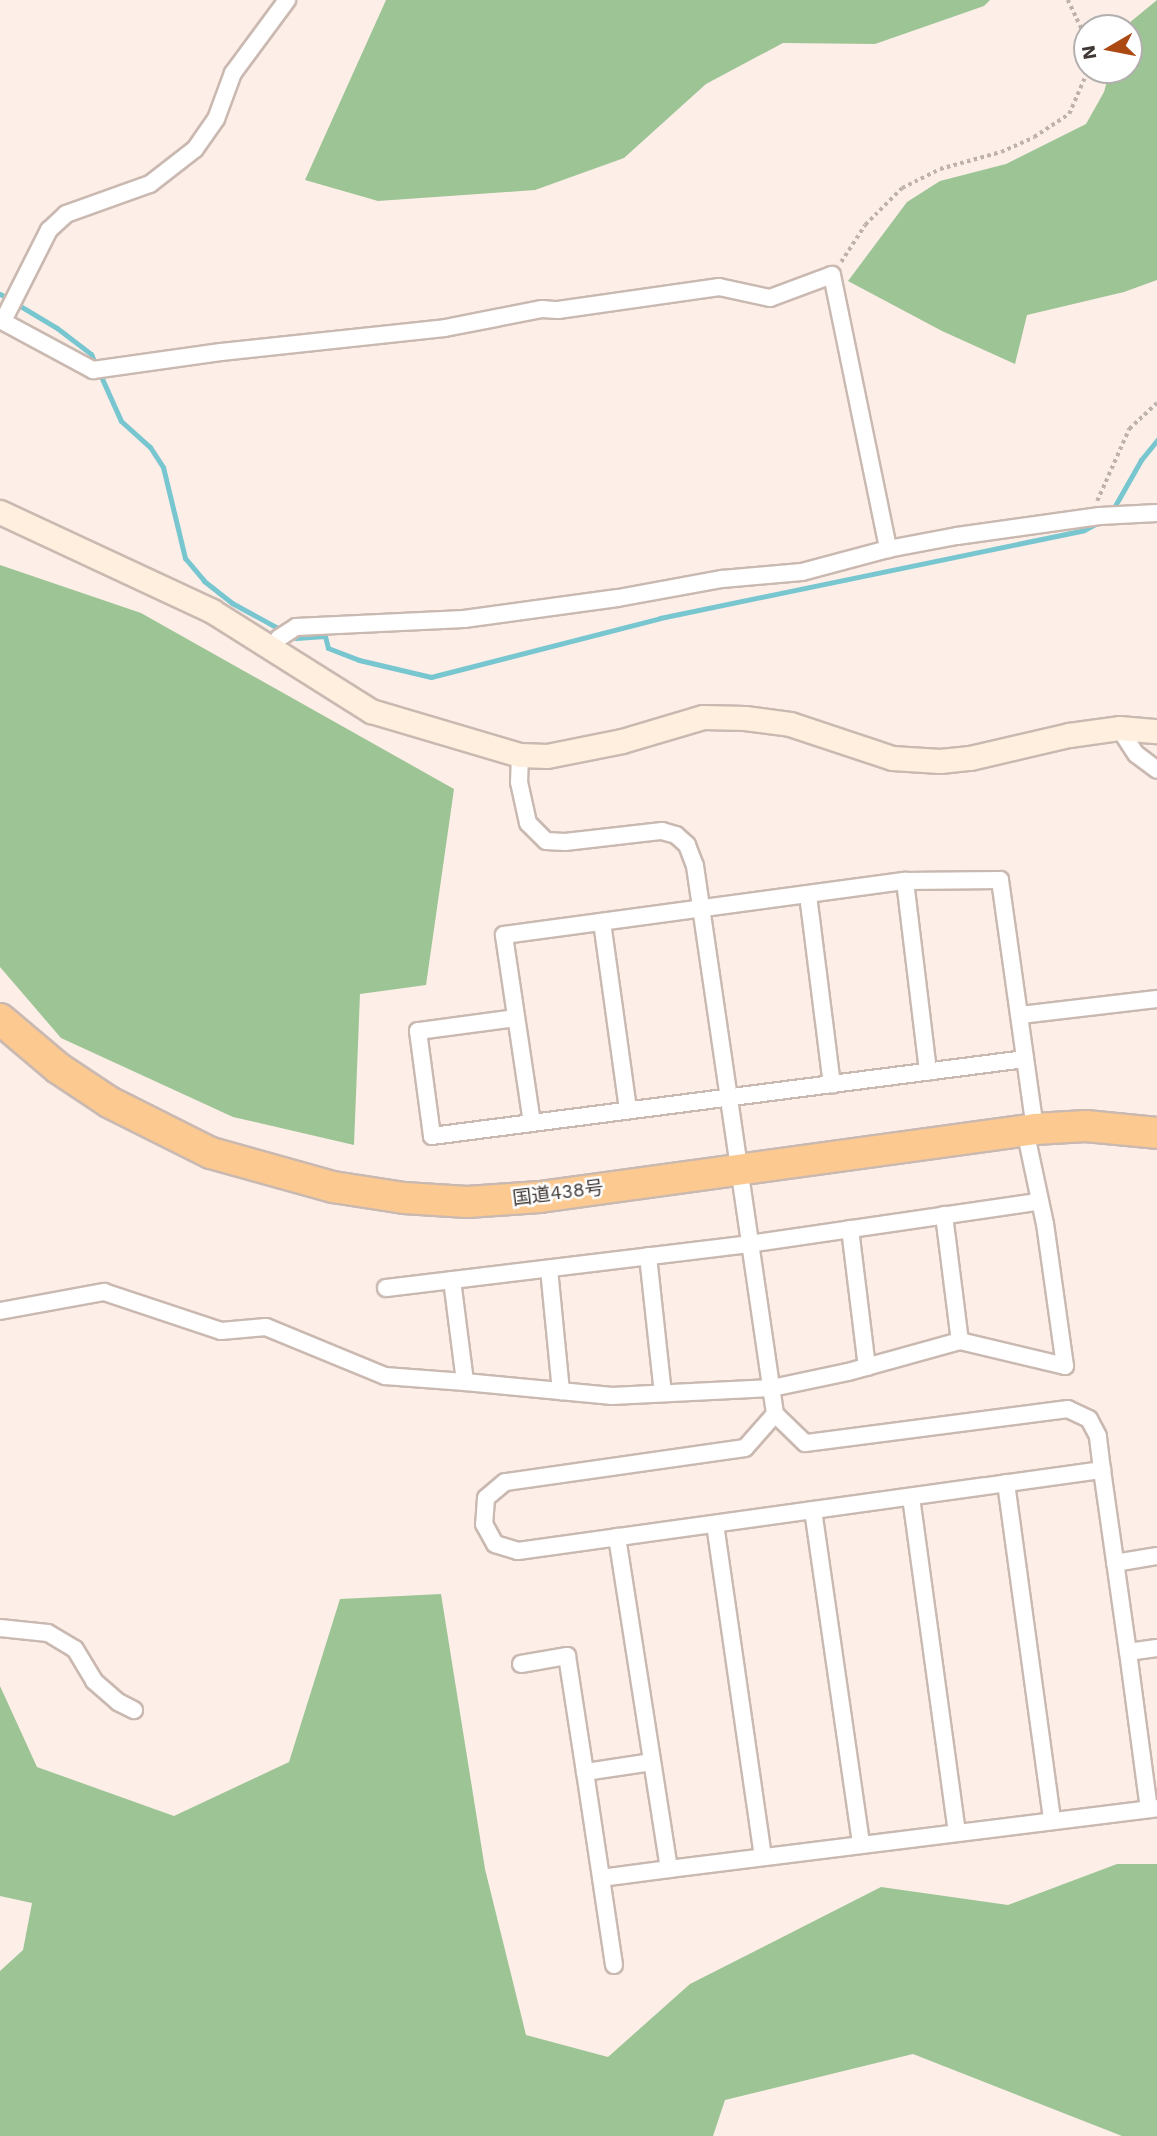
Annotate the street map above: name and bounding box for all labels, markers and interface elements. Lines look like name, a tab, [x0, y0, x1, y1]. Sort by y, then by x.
north arrow	[1073, 14, 1143, 84]
text: N	[1076, 43, 1101, 61]
street label: 国道438号	[511, 1176, 605, 1210]

